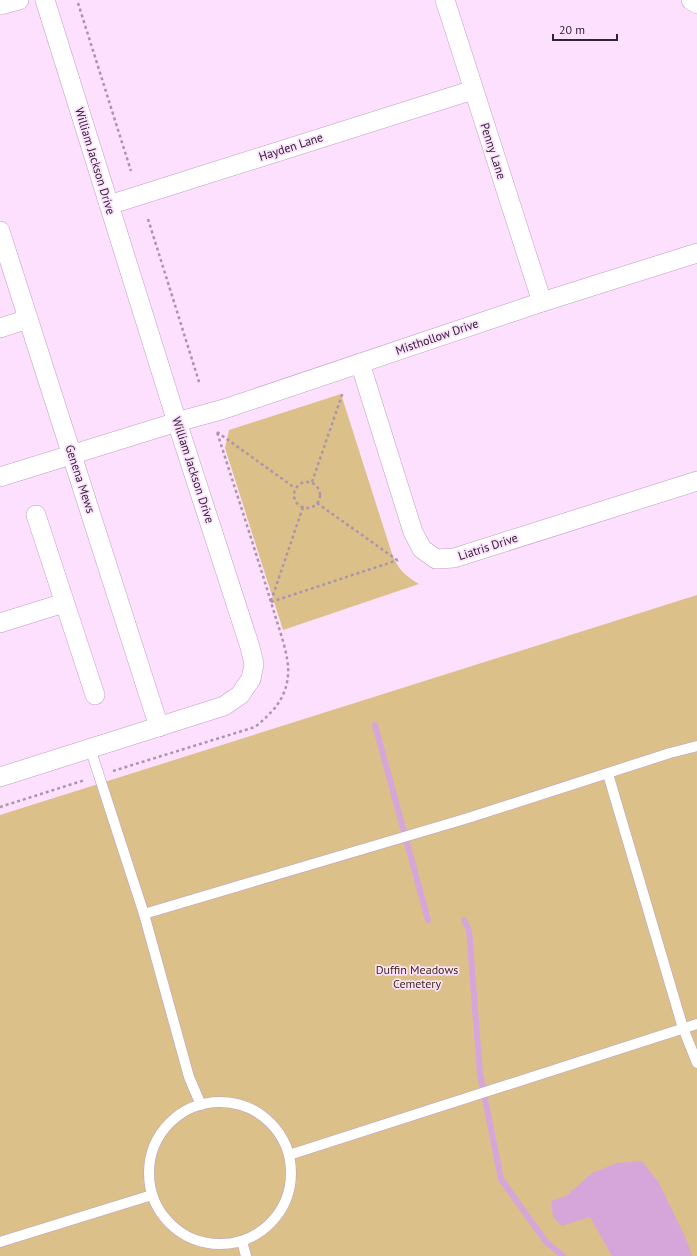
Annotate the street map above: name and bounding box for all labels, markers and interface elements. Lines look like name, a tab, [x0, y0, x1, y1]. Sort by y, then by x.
scale bar	[553, 16, 617, 42]
text: 20 m	[559, 22, 585, 37]
street label: William Jackson Drive	[72, 106, 119, 216]
street label: Penny Lane	[477, 121, 510, 181]
street label: Hayden Lane	[257, 129, 325, 164]
street label: Misthollow Drive	[393, 315, 480, 358]
street label: William Jackson Drive	[169, 415, 218, 525]
street label: Genena Mews	[62, 443, 99, 515]
street label: Liatris Drive	[456, 530, 520, 563]
park label: Duffin Meadows Cemetery	[376, 962, 458, 991]

